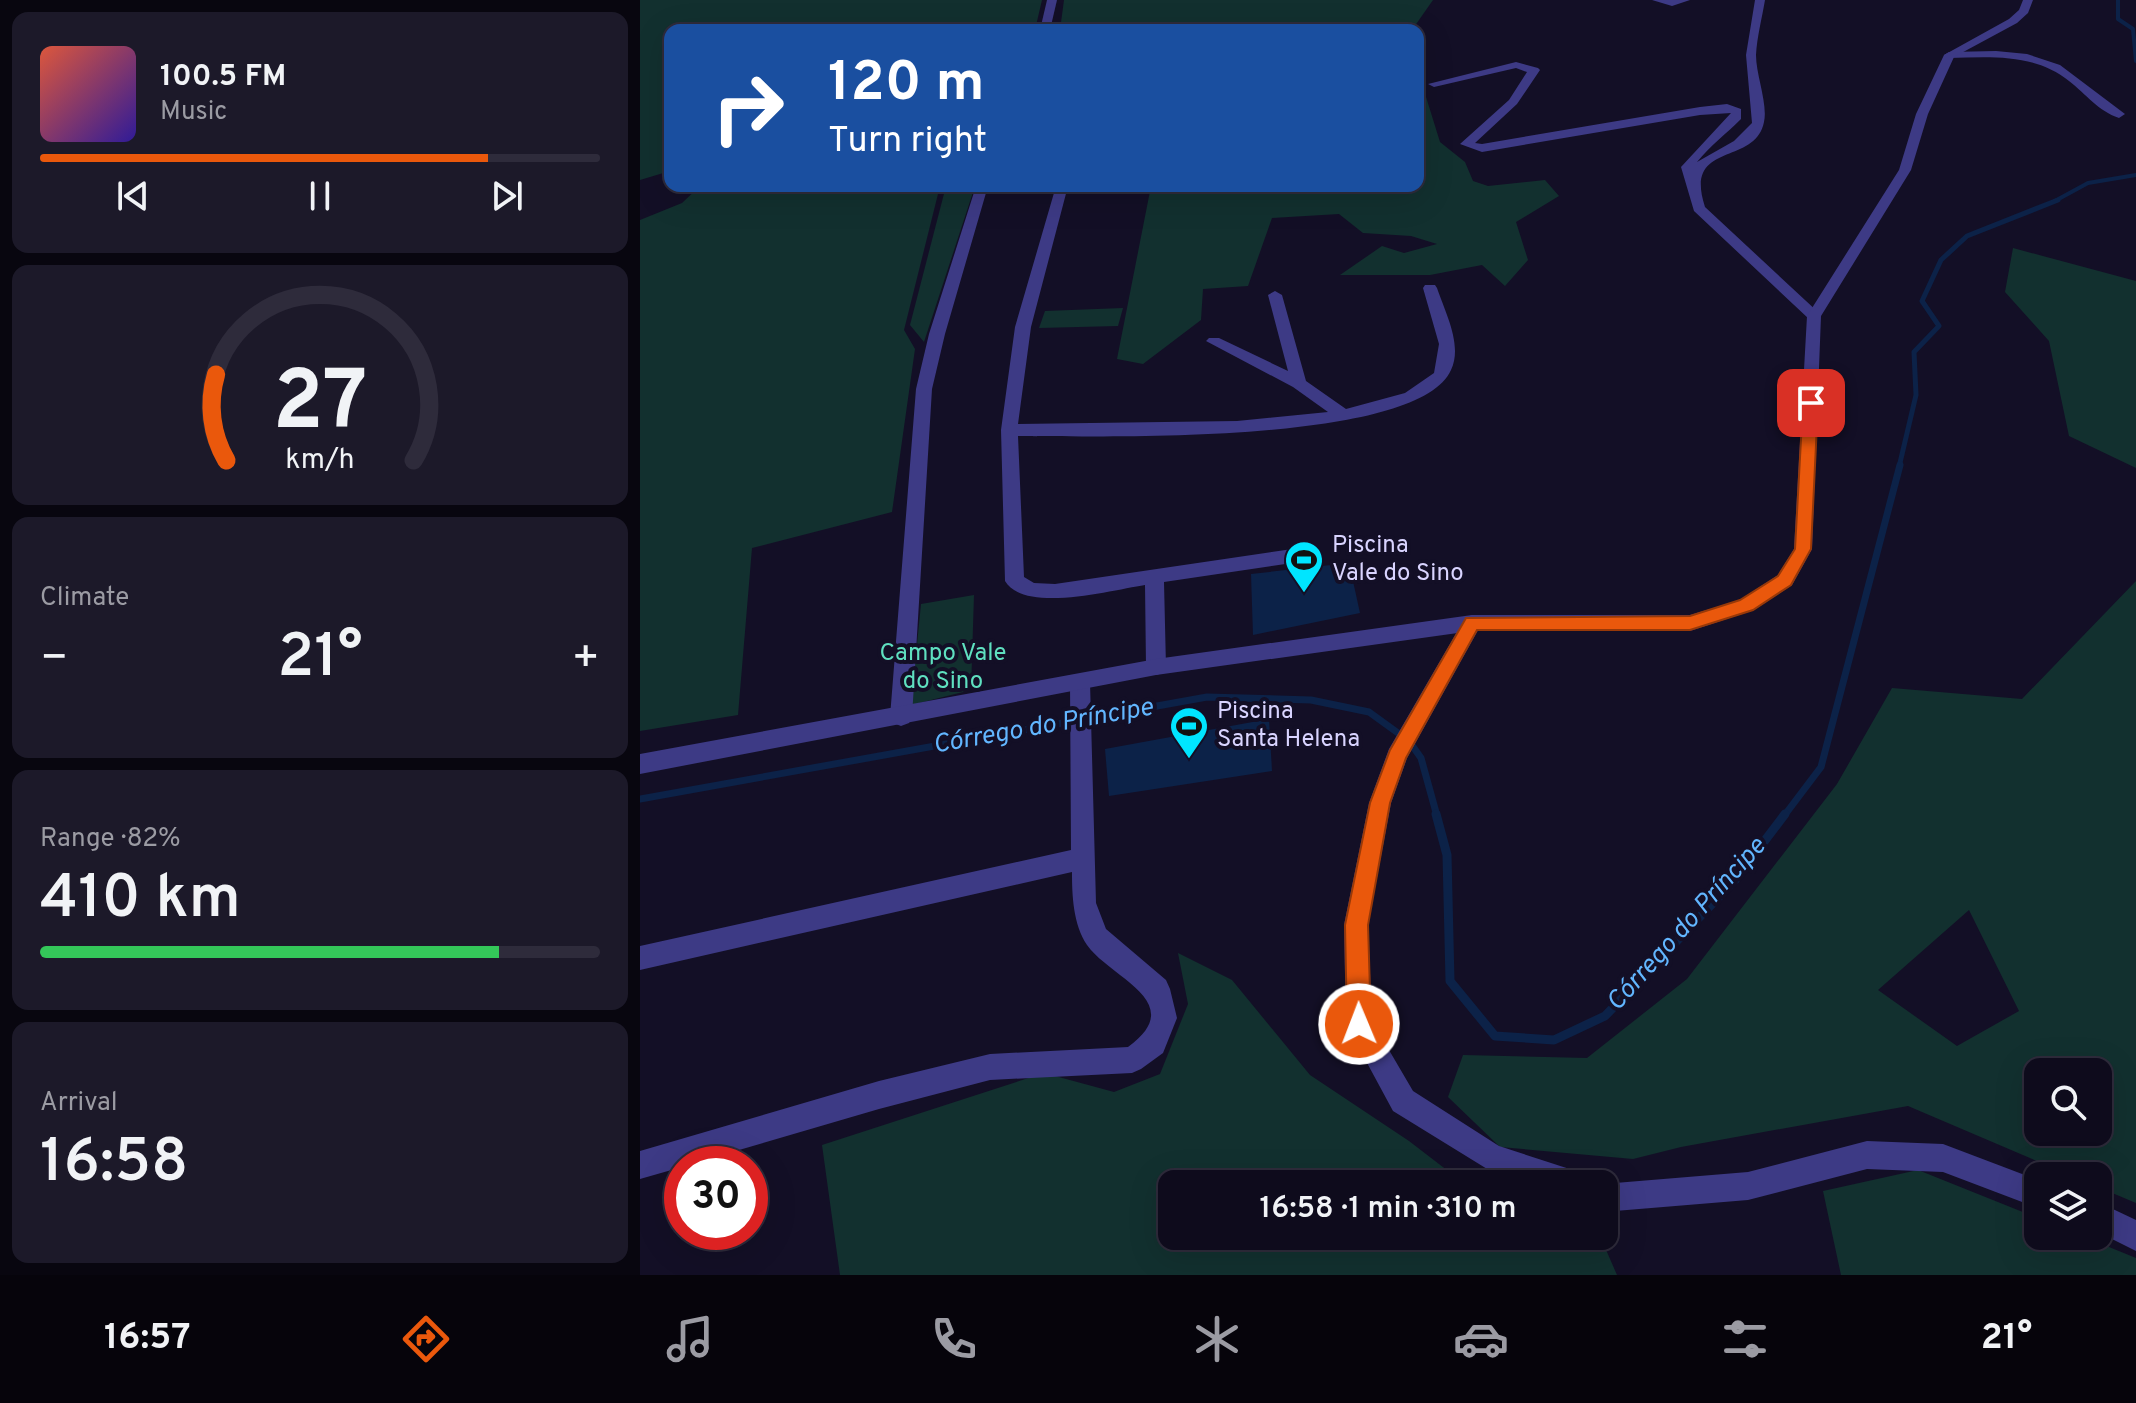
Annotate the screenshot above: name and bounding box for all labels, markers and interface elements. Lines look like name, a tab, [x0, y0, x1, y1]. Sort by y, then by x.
text: 120 m	[828, 50, 985, 120]
icon: right	[696, 56, 800, 160]
text: 100.5 FM	[160, 59, 286, 96]
text: Music	[160, 96, 227, 129]
text: Turn right	[828, 119, 987, 165]
icon: previous	[111, 174, 155, 218]
icon: pause	[298, 174, 342, 218]
icon: next	[485, 174, 529, 218]
text: 27	[273, 353, 367, 458]
pin	[1777, 369, 1845, 437]
icon: arrive	[1789, 381, 1833, 425]
text: km/h	[285, 443, 355, 479]
place label: Piscina Vale do Sino	[1332, 531, 1464, 589]
sports icon: Piscina Vale do Sino	[1283, 539, 1325, 594]
text: Climate	[40, 582, 129, 615]
text: 21°	[278, 622, 363, 698]
text: −	[40, 632, 68, 688]
text: +	[572, 632, 600, 688]
park label: Campo Vale do Sino	[880, 639, 1006, 697]
water label: Córrego do Príncipe	[930, 691, 1156, 763]
place label: Piscina Santa Helena	[1217, 697, 1360, 755]
sports icon: Piscina Santa Helena	[1168, 705, 1210, 760]
text: Range · 82%	[40, 823, 181, 856]
water label: Córrego do Príncipe	[1600, 831, 1774, 1019]
text: 410 km	[40, 863, 241, 939]
position arrow	[1317, 982, 1401, 1066]
map controls	[2024, 1058, 2112, 1250]
button: search	[2024, 1058, 2112, 1146]
text: Arrival	[40, 1087, 118, 1120]
text: 16:58	[40, 1127, 188, 1203]
speed limit sign: 30	[664, 1146, 768, 1250]
button: layers	[2024, 1162, 2112, 1250]
text: 16:58 · 1 min · 310 m	[1260, 1191, 1516, 1228]
icon: directions	[398, 1311, 454, 1367]
icon: music	[662, 1311, 718, 1367]
icon: phone	[926, 1311, 982, 1367]
icon: climate	[1189, 1311, 1245, 1367]
icon: car	[1453, 1311, 1509, 1367]
icon: filters	[1717, 1311, 1773, 1367]
text: 16:57	[104, 1316, 190, 1362]
text: 21°	[1981, 1316, 2032, 1362]

